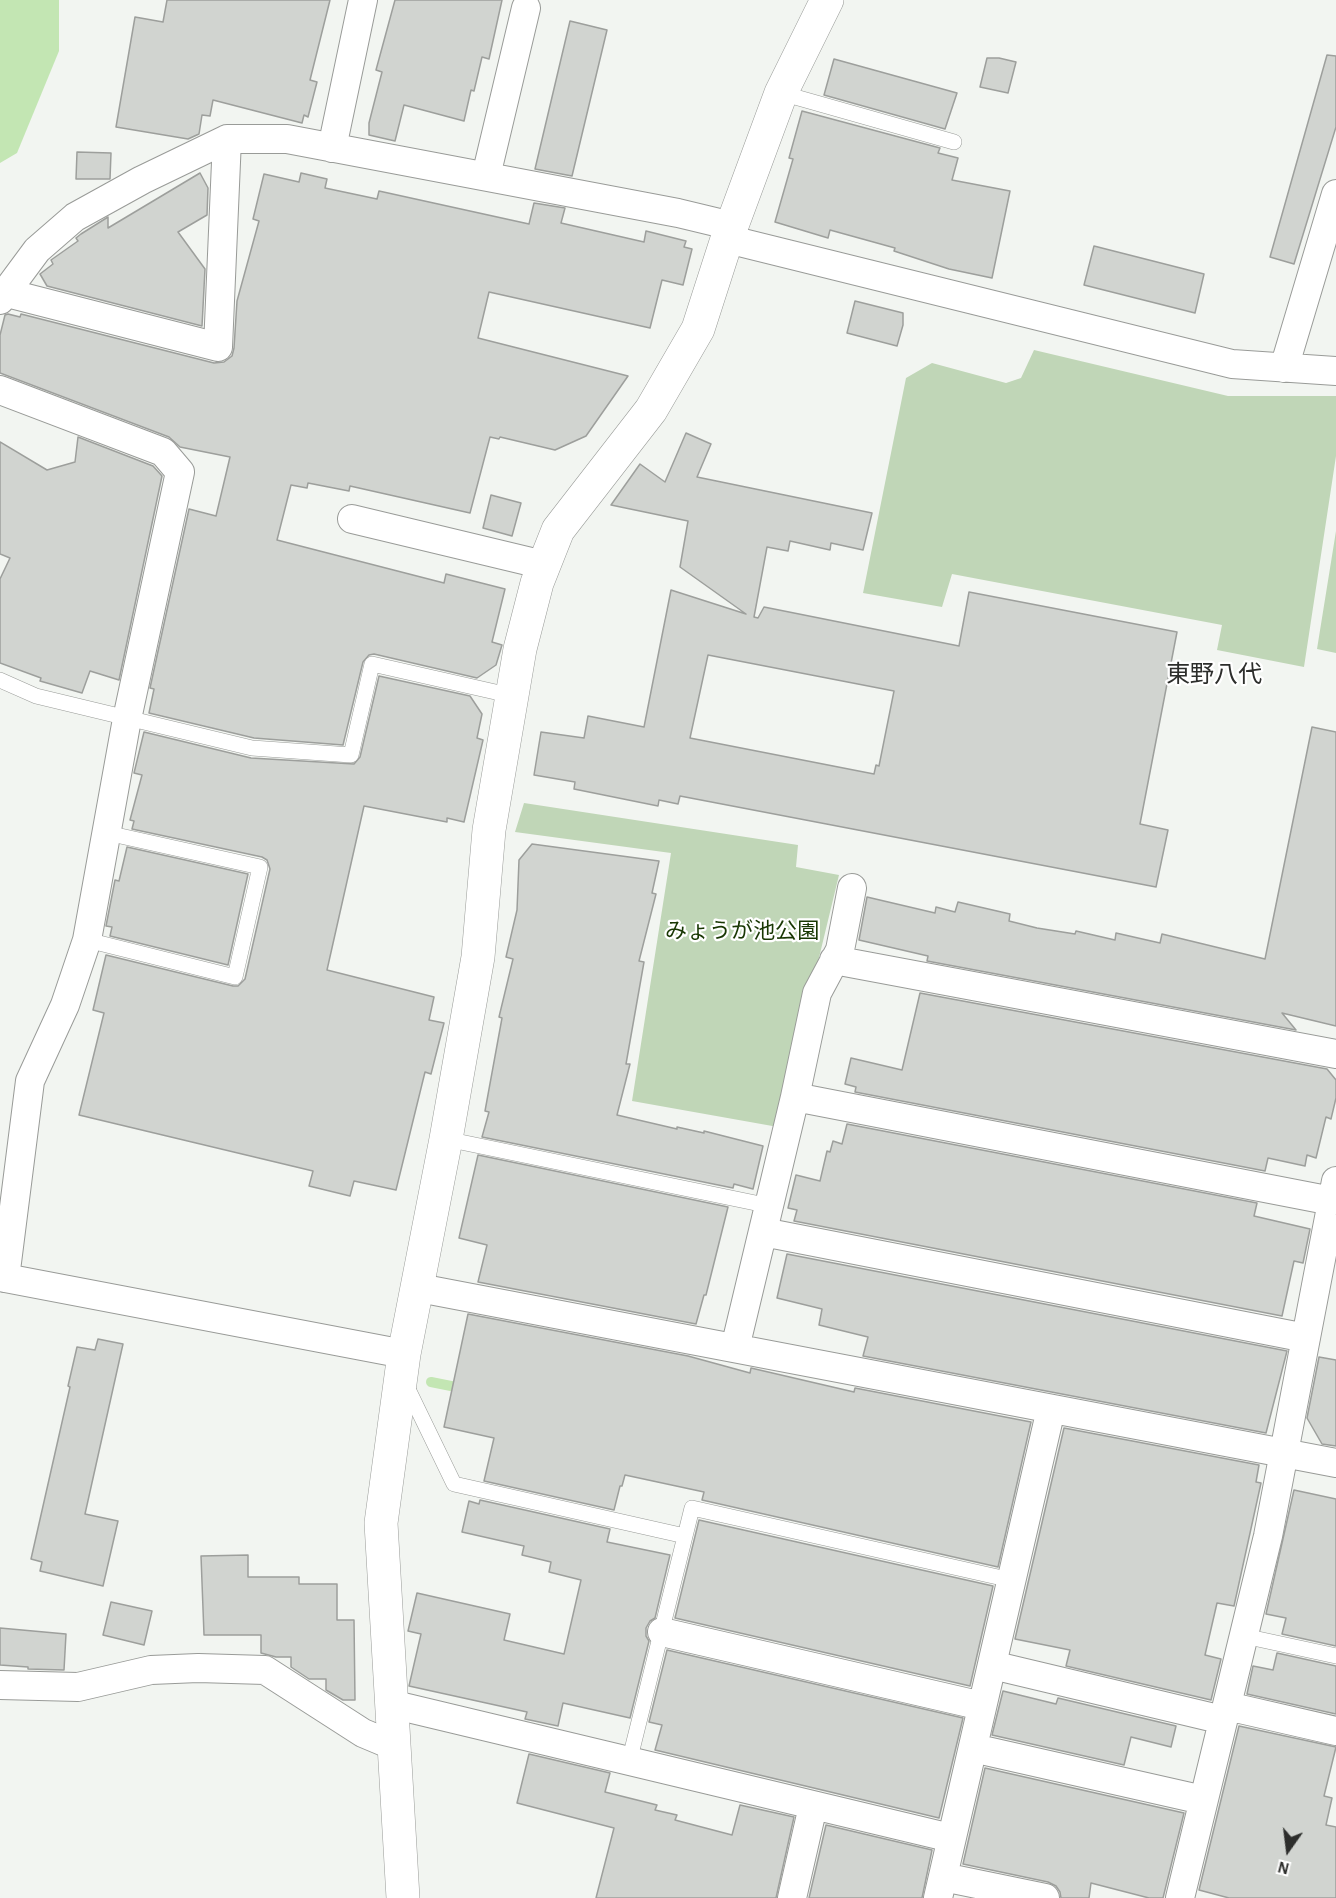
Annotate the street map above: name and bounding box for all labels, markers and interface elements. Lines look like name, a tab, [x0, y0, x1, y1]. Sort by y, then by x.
district label: 東野八代	[1166, 661, 1262, 689]
park label: みょうが池公園	[665, 918, 819, 944]
north arrow	[1258, 1820, 1318, 1880]
text: N	[1276, 1858, 1291, 1877]

